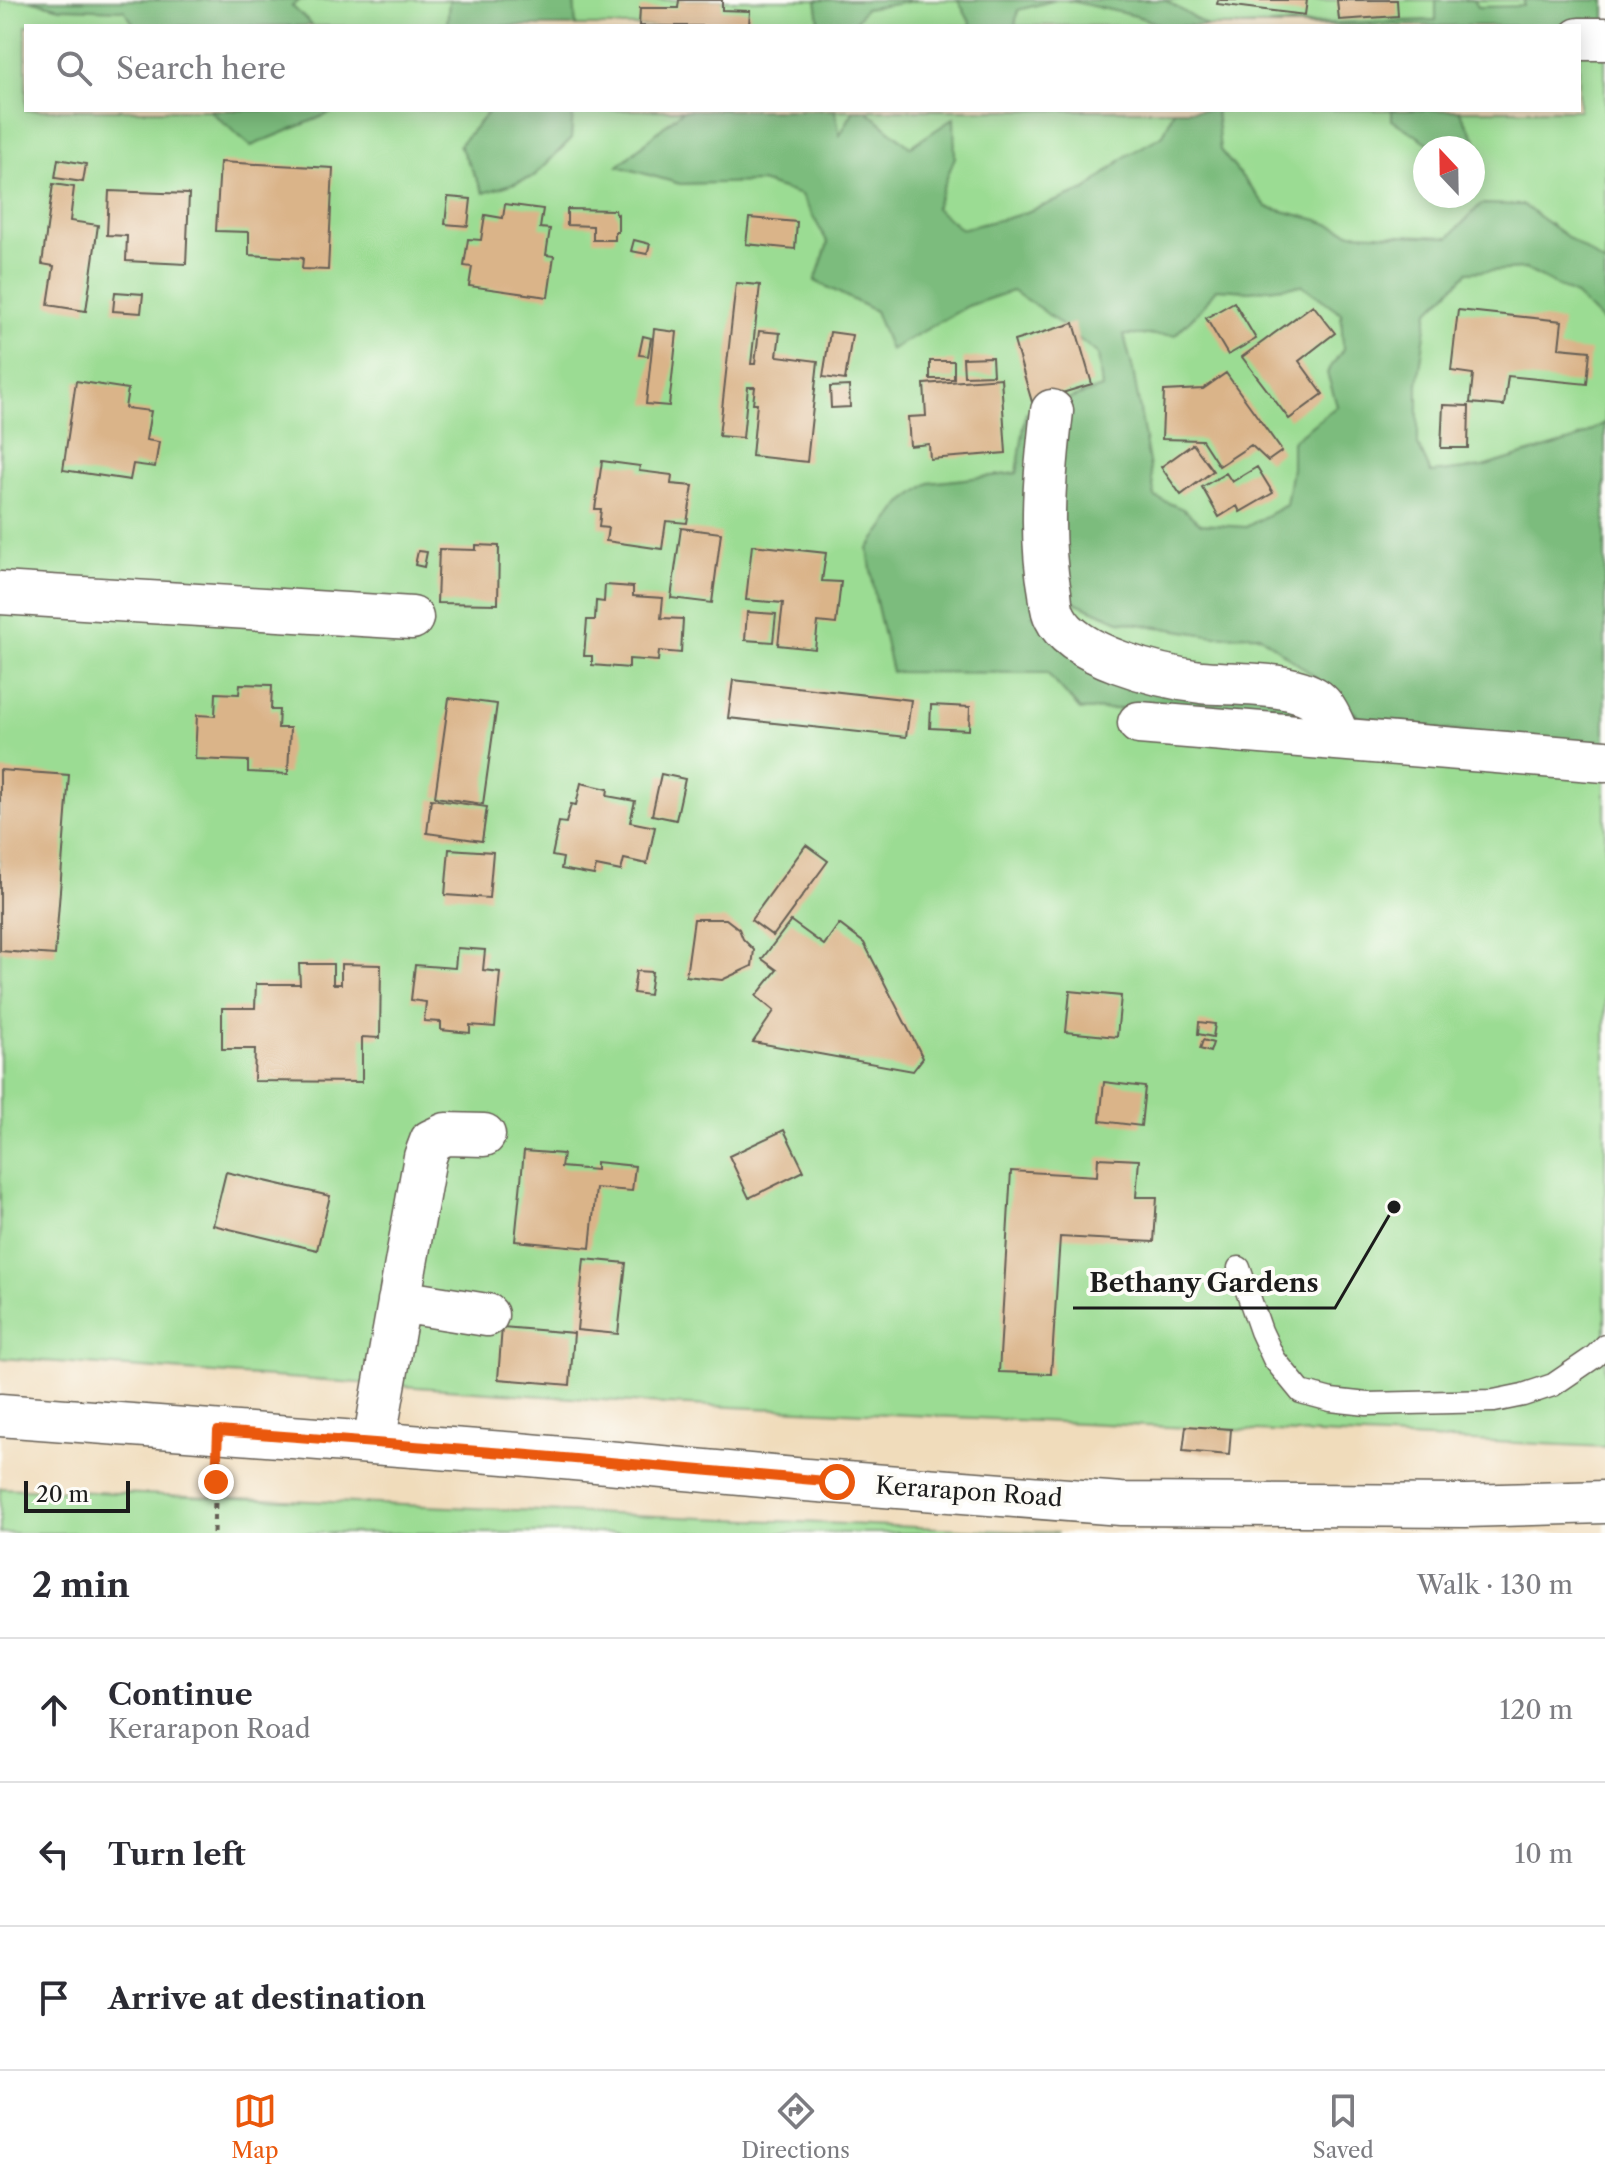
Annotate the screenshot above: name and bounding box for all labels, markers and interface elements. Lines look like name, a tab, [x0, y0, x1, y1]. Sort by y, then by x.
search box	[24, 24, 1581, 112]
icon: search	[52, 46, 96, 90]
text: Search here	[116, 50, 286, 87]
north arrow	[1413, 136, 1485, 208]
callout: Bethany Gardens	[1073, 1258, 1335, 1308]
text: Bethany Gardens	[1089, 1267, 1319, 1299]
route end	[198, 1464, 234, 1500]
route start	[819, 1464, 855, 1500]
street label: Kerarapon Road	[875, 1471, 1064, 1513]
scale bar	[24, 1477, 130, 1513]
text: 20 m	[36, 1481, 89, 1508]
text: 2 min	[32, 1564, 130, 1606]
text: Walk · 130 m	[1417, 1569, 1573, 1601]
text: Continue	[108, 1676, 253, 1713]
icon: ahead	[32, 1688, 76, 1732]
text: 120 m	[1499, 1694, 1573, 1726]
text: Kerarapon Road	[108, 1713, 311, 1745]
icon: left	[32, 1832, 76, 1876]
text: Turn left	[108, 1836, 245, 1873]
text: 10 m	[1514, 1838, 1573, 1870]
icon: arrive	[32, 1976, 76, 2020]
text: Arrive at destination	[108, 1980, 426, 2017]
tab: Map	[231, 2089, 279, 2164]
tab: Directions	[741, 2089, 850, 2164]
tab: Saved	[1313, 2089, 1374, 2164]

